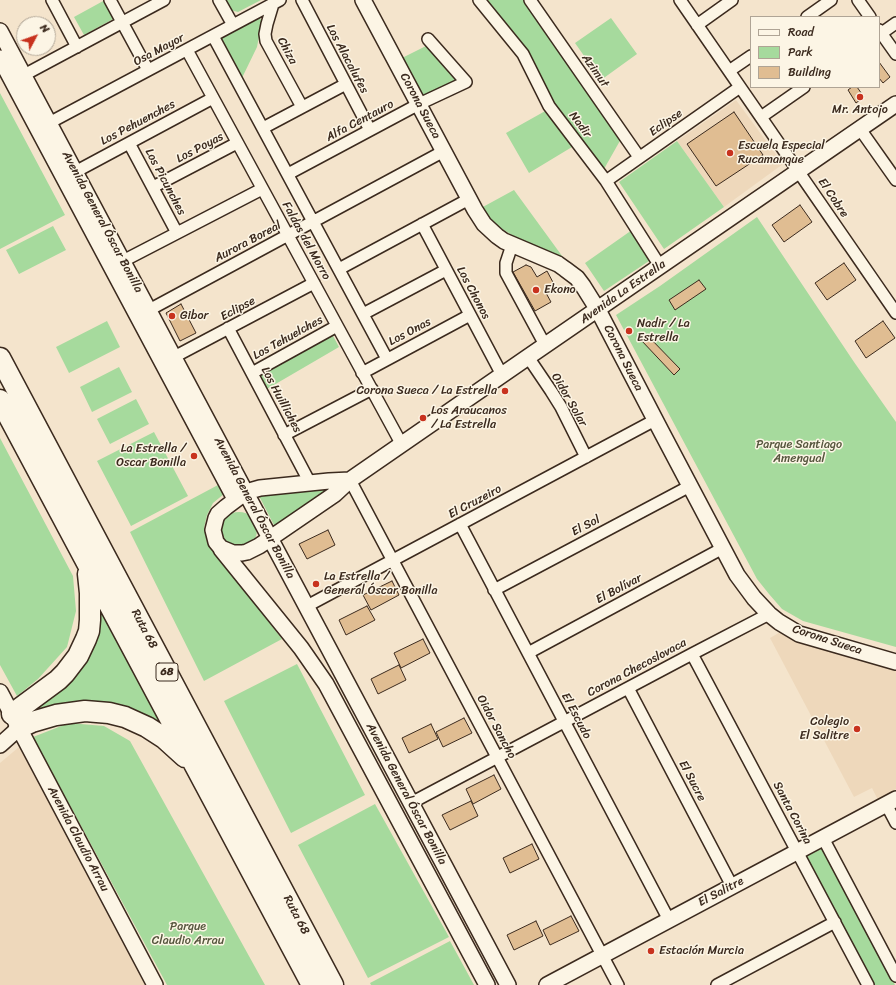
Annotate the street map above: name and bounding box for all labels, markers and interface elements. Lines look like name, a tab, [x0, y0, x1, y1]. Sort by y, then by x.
north arrow	[16, 16, 56, 56]
legend	[750, 16, 880, 88]
text: N	[35, 19, 54, 38]
text: Road	[788, 21, 814, 43]
street label: Los Alacalufes	[323, 22, 371, 96]
street label: Osa Mayor	[131, 31, 187, 69]
street label: Chiza	[274, 35, 300, 67]
text: Park	[788, 41, 813, 63]
street label: Azimut	[578, 52, 612, 90]
text: Building	[788, 61, 831, 83]
street label: Corona Sueca	[397, 71, 443, 141]
marker: Mr. Antojo	[855, 92, 865, 102]
street label: Los Pehuenches	[98, 97, 178, 149]
street label: Alfa Centauro	[324, 97, 396, 145]
place label: Mr. Antojo	[832, 103, 888, 117]
street label: Eclipse	[647, 106, 685, 140]
street label: Nadir	[566, 109, 594, 141]
street label: Los Poyas	[174, 130, 226, 166]
place label: Escuela Especial Rucamanque	[738, 139, 825, 167]
street label: Los Picunches	[141, 146, 189, 218]
marker: Escuela Especial Rucamanque	[725, 148, 735, 158]
street label: Avenida General Óscar Bonilla	[58, 149, 146, 295]
street label: El Cobre	[815, 176, 851, 220]
street label: Faldas del Morro	[279, 199, 333, 283]
street label: Aurora Boreal	[212, 218, 284, 266]
street label: Avenida La Estrella	[578, 257, 668, 327]
street label: Los Chonos	[453, 264, 493, 322]
place label: Ekono	[544, 283, 576, 297]
marker: Ekono	[531, 285, 541, 295]
street label: Eclipse	[218, 294, 258, 324]
place label: Gibor	[180, 309, 208, 323]
marker: Gibor	[167, 311, 177, 321]
street label: Los Tehuelches	[250, 313, 326, 363]
street label: Los Onas	[386, 315, 434, 349]
place label: Nadir / La Estrella	[637, 317, 690, 345]
street label: Corona Sueca	[600, 322, 646, 394]
marker: Nadir / La Estrella	[624, 326, 634, 336]
street label: Los Huilliches	[258, 365, 304, 435]
street label: Oidor Solar	[548, 371, 590, 429]
place label: Corona Sueca / La Estrella	[356, 384, 497, 398]
marker: Corona Sueca / La Estrella	[500, 386, 510, 396]
place label: Los Araucanos / La Estrella	[431, 404, 507, 432]
marker: Los Araucanos / La Estrella	[418, 413, 428, 423]
street label: Avenida General Óscar Bonilla	[210, 435, 298, 581]
park label: Parque Santiago Amengual	[756, 438, 842, 466]
place label: La Estrella / Oscar Bonilla	[116, 442, 186, 470]
marker: La Estrella / Oscar Bonilla	[189, 451, 199, 461]
street label: El Cruzeiro	[446, 482, 504, 522]
street label: El Sol	[569, 513, 603, 539]
place label: La Estrella / General Óscar Bonilla	[324, 570, 437, 598]
street label: El Bolívar	[593, 571, 645, 607]
marker: La Estrella / General Óscar Bonilla	[311, 579, 321, 589]
street label: Ruta 68	[128, 607, 160, 651]
street label: Corona Sueca	[790, 622, 864, 658]
street label: Corona Checoslovaca	[585, 636, 689, 700]
road number: 68	[156, 663, 178, 681]
street label: El Escudo	[558, 690, 594, 742]
street label: Oidor Sancho	[473, 693, 519, 761]
place label: Colegio El Salitre	[800, 715, 849, 743]
street label: Avenida General Óscar Bonilla	[362, 721, 450, 867]
marker: Colegio El Salitre	[852, 724, 862, 734]
street label: El Sucre	[675, 758, 709, 804]
street label: Santa Corina	[770, 779, 814, 847]
street label: Avenida Claudio Arrau	[44, 784, 112, 894]
street label: El Salitre	[696, 874, 746, 910]
street label: Ruta 68	[280, 893, 312, 937]
park label: Parque Claudio Arrau	[152, 920, 224, 948]
place label: Estación Murcia	[659, 944, 744, 958]
marker: Estación Murcia	[646, 946, 656, 956]

